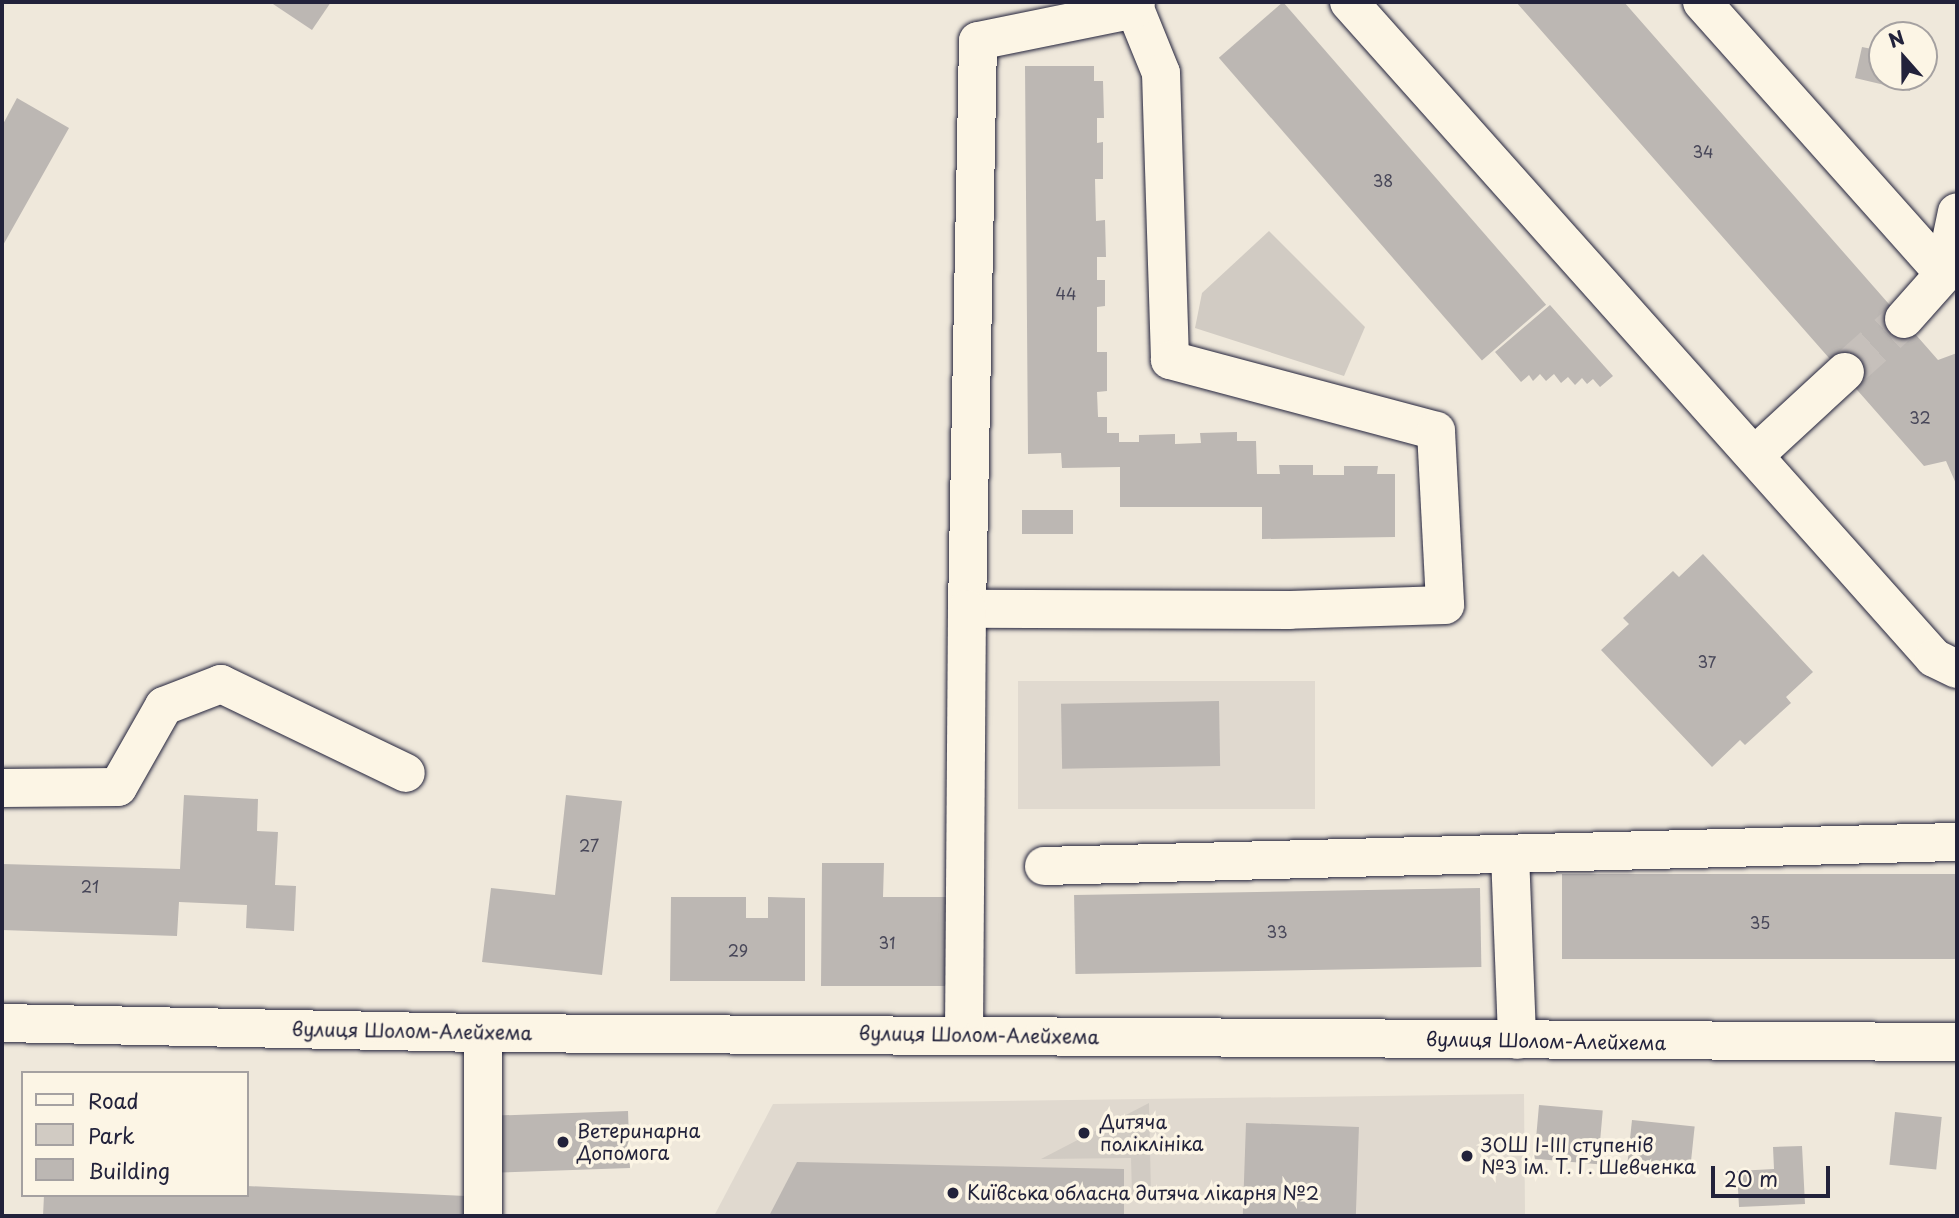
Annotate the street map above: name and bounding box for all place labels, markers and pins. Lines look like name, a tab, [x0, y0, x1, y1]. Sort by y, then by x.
place label: Дитяча поліклініка	[1100, 1111, 1204, 1155]
place label: Ветеринарна Допомога	[577, 1120, 700, 1164]
marker: Дитяча поліклініка	[1074, 1123, 1094, 1143]
marker: Ветеринарна Допомога	[555, 1134, 571, 1150]
place label: ЗОШ І-ІІІ ступенів №3 ім. Т. Г. Шевченка	[1481, 1134, 1697, 1178]
marker: ЗОШ І-ІІІ ступенів №3 ім. Т. Г. Шевченка	[1459, 1148, 1475, 1164]
place label: Київська обласна дитяча лікарня №2	[967, 1182, 1323, 1204]
marker: Київська обласна дитяча лікарня №2	[945, 1185, 961, 1201]

